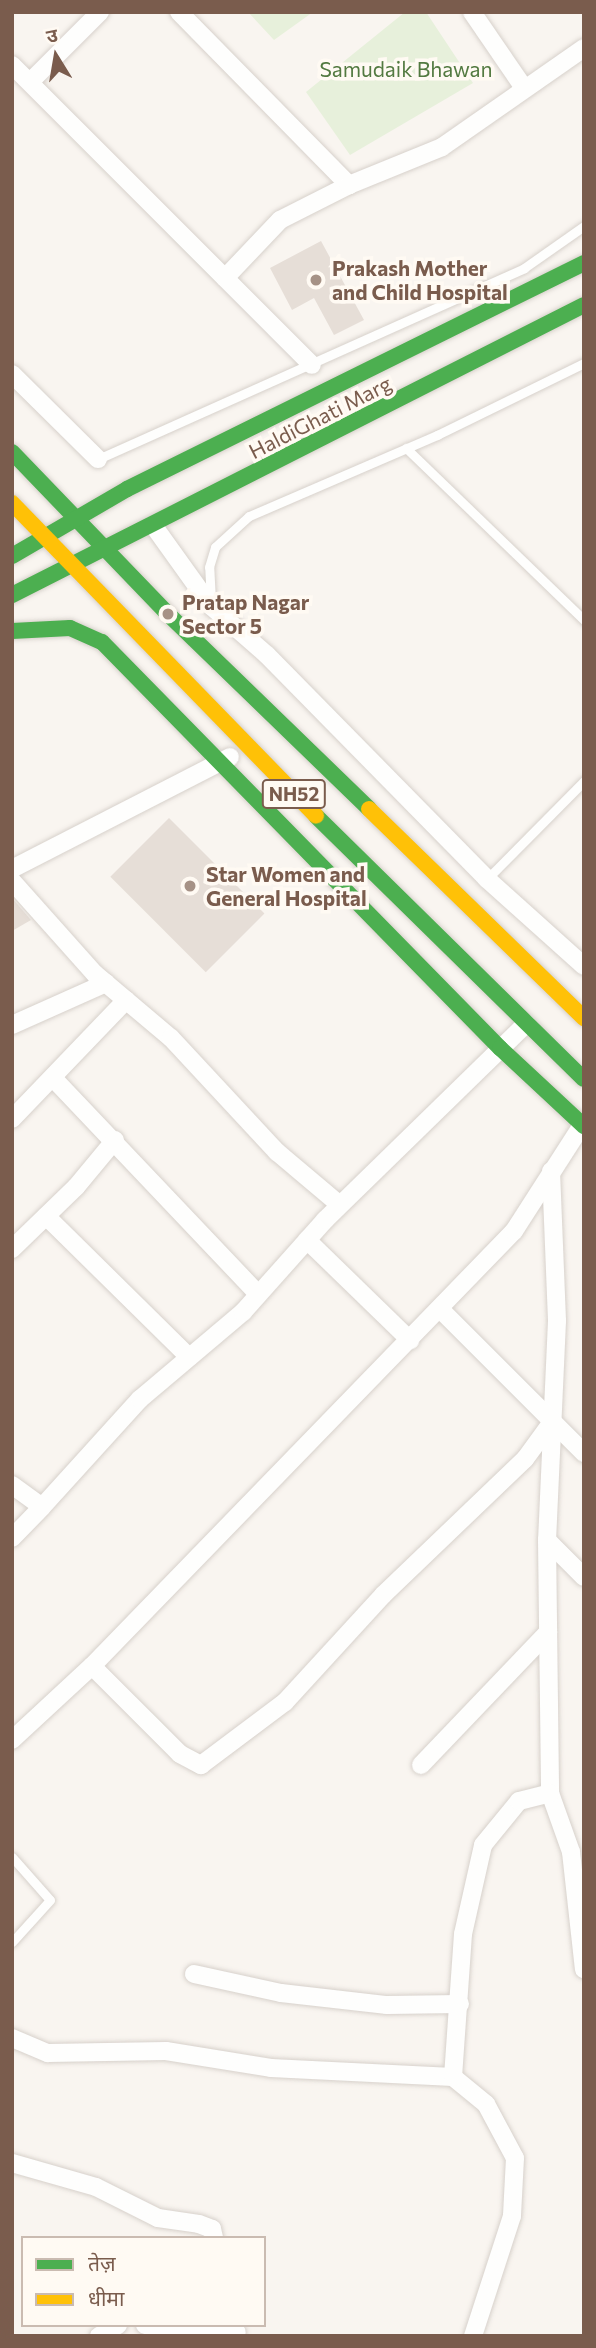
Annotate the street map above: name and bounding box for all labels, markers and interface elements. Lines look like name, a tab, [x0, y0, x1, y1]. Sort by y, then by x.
north arrow	[21, 21, 91, 91]
text: उ	[44, 23, 60, 47]
park label: Samudaik Bhawan	[319, 56, 493, 82]
place label: Prakash Mother and Child Hospital	[332, 255, 508, 305]
marker: Prakash Mother and Child Hospital	[306, 270, 326, 290]
street label: HaldiGhati Marg	[244, 370, 396, 464]
place label: Pratap Nagar Sector 5	[182, 589, 310, 639]
marker: Pratap Nagar Sector 5	[160, 606, 176, 622]
road number: NH52	[261, 778, 327, 810]
place label: Star Women and General Hospital	[206, 861, 367, 911]
marker: Star Women and General Hospital	[180, 876, 200, 896]
legend	[21, 2236, 266, 2327]
text: तेज़	[88, 2250, 116, 2275]
text: धीमा	[88, 2285, 124, 2310]

